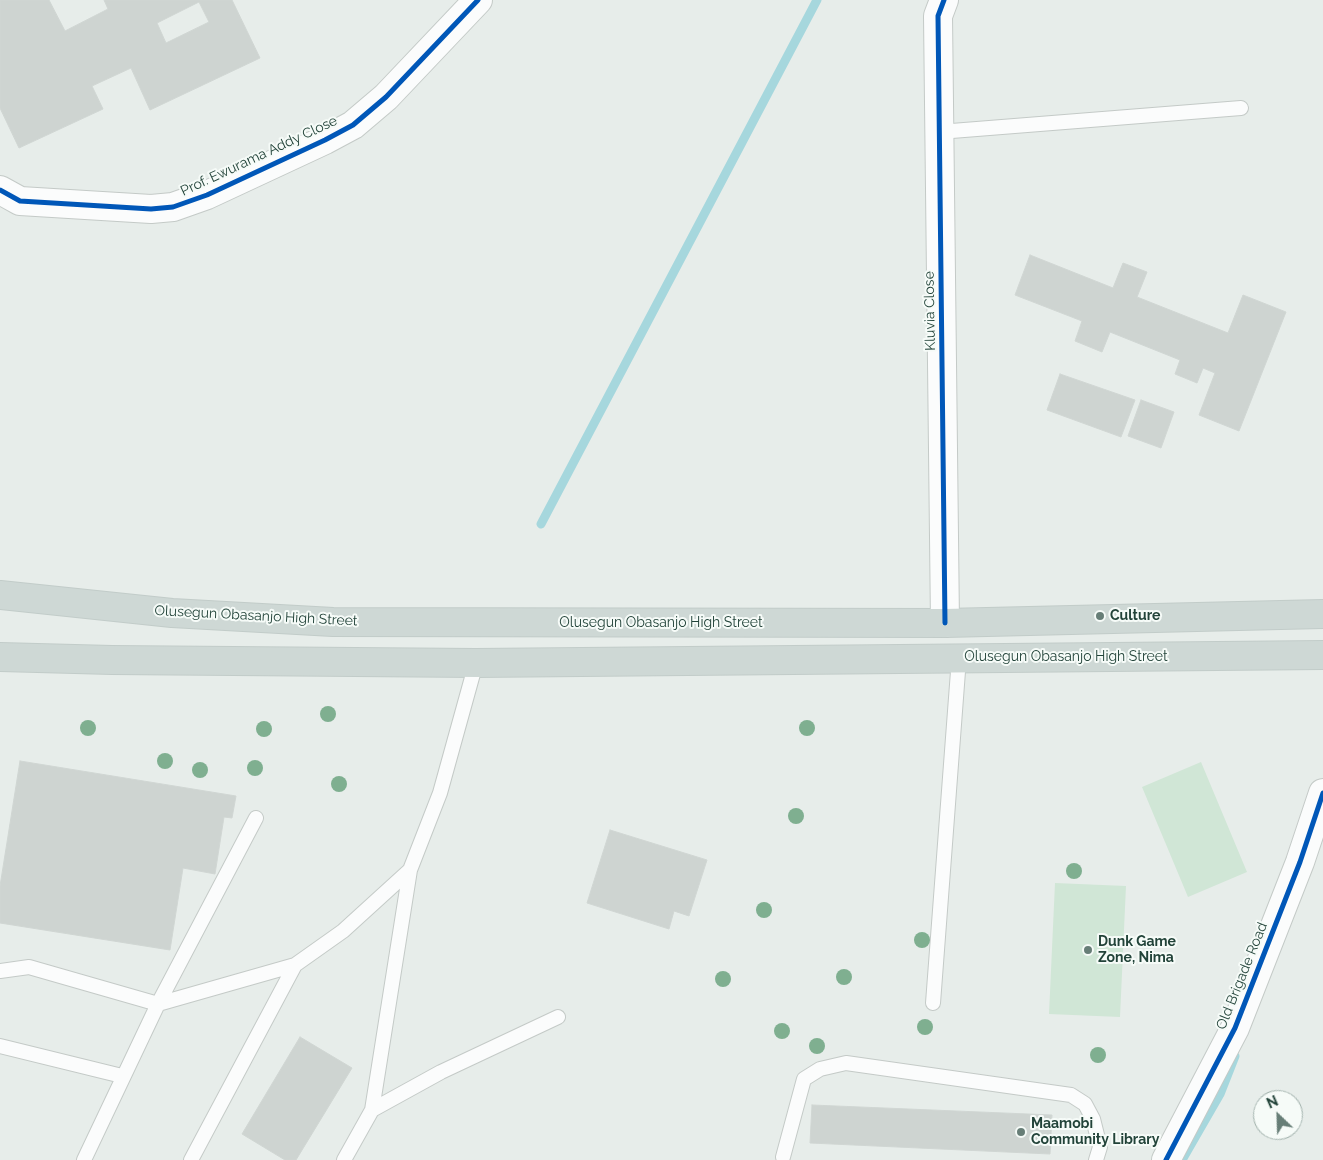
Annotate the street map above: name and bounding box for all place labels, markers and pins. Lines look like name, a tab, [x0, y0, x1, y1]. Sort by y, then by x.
place label: Culture	[1110, 608, 1160, 624]
marker: Culture	[1094, 610, 1106, 622]
place label: Dunk Game Zone, Nima	[1098, 934, 1176, 966]
marker: Dunk Game Zone, Nima	[1082, 944, 1094, 956]
place label: Maamobi Community Library	[1031, 1116, 1159, 1148]
marker: Maamobi Community Library	[1015, 1126, 1027, 1138]

